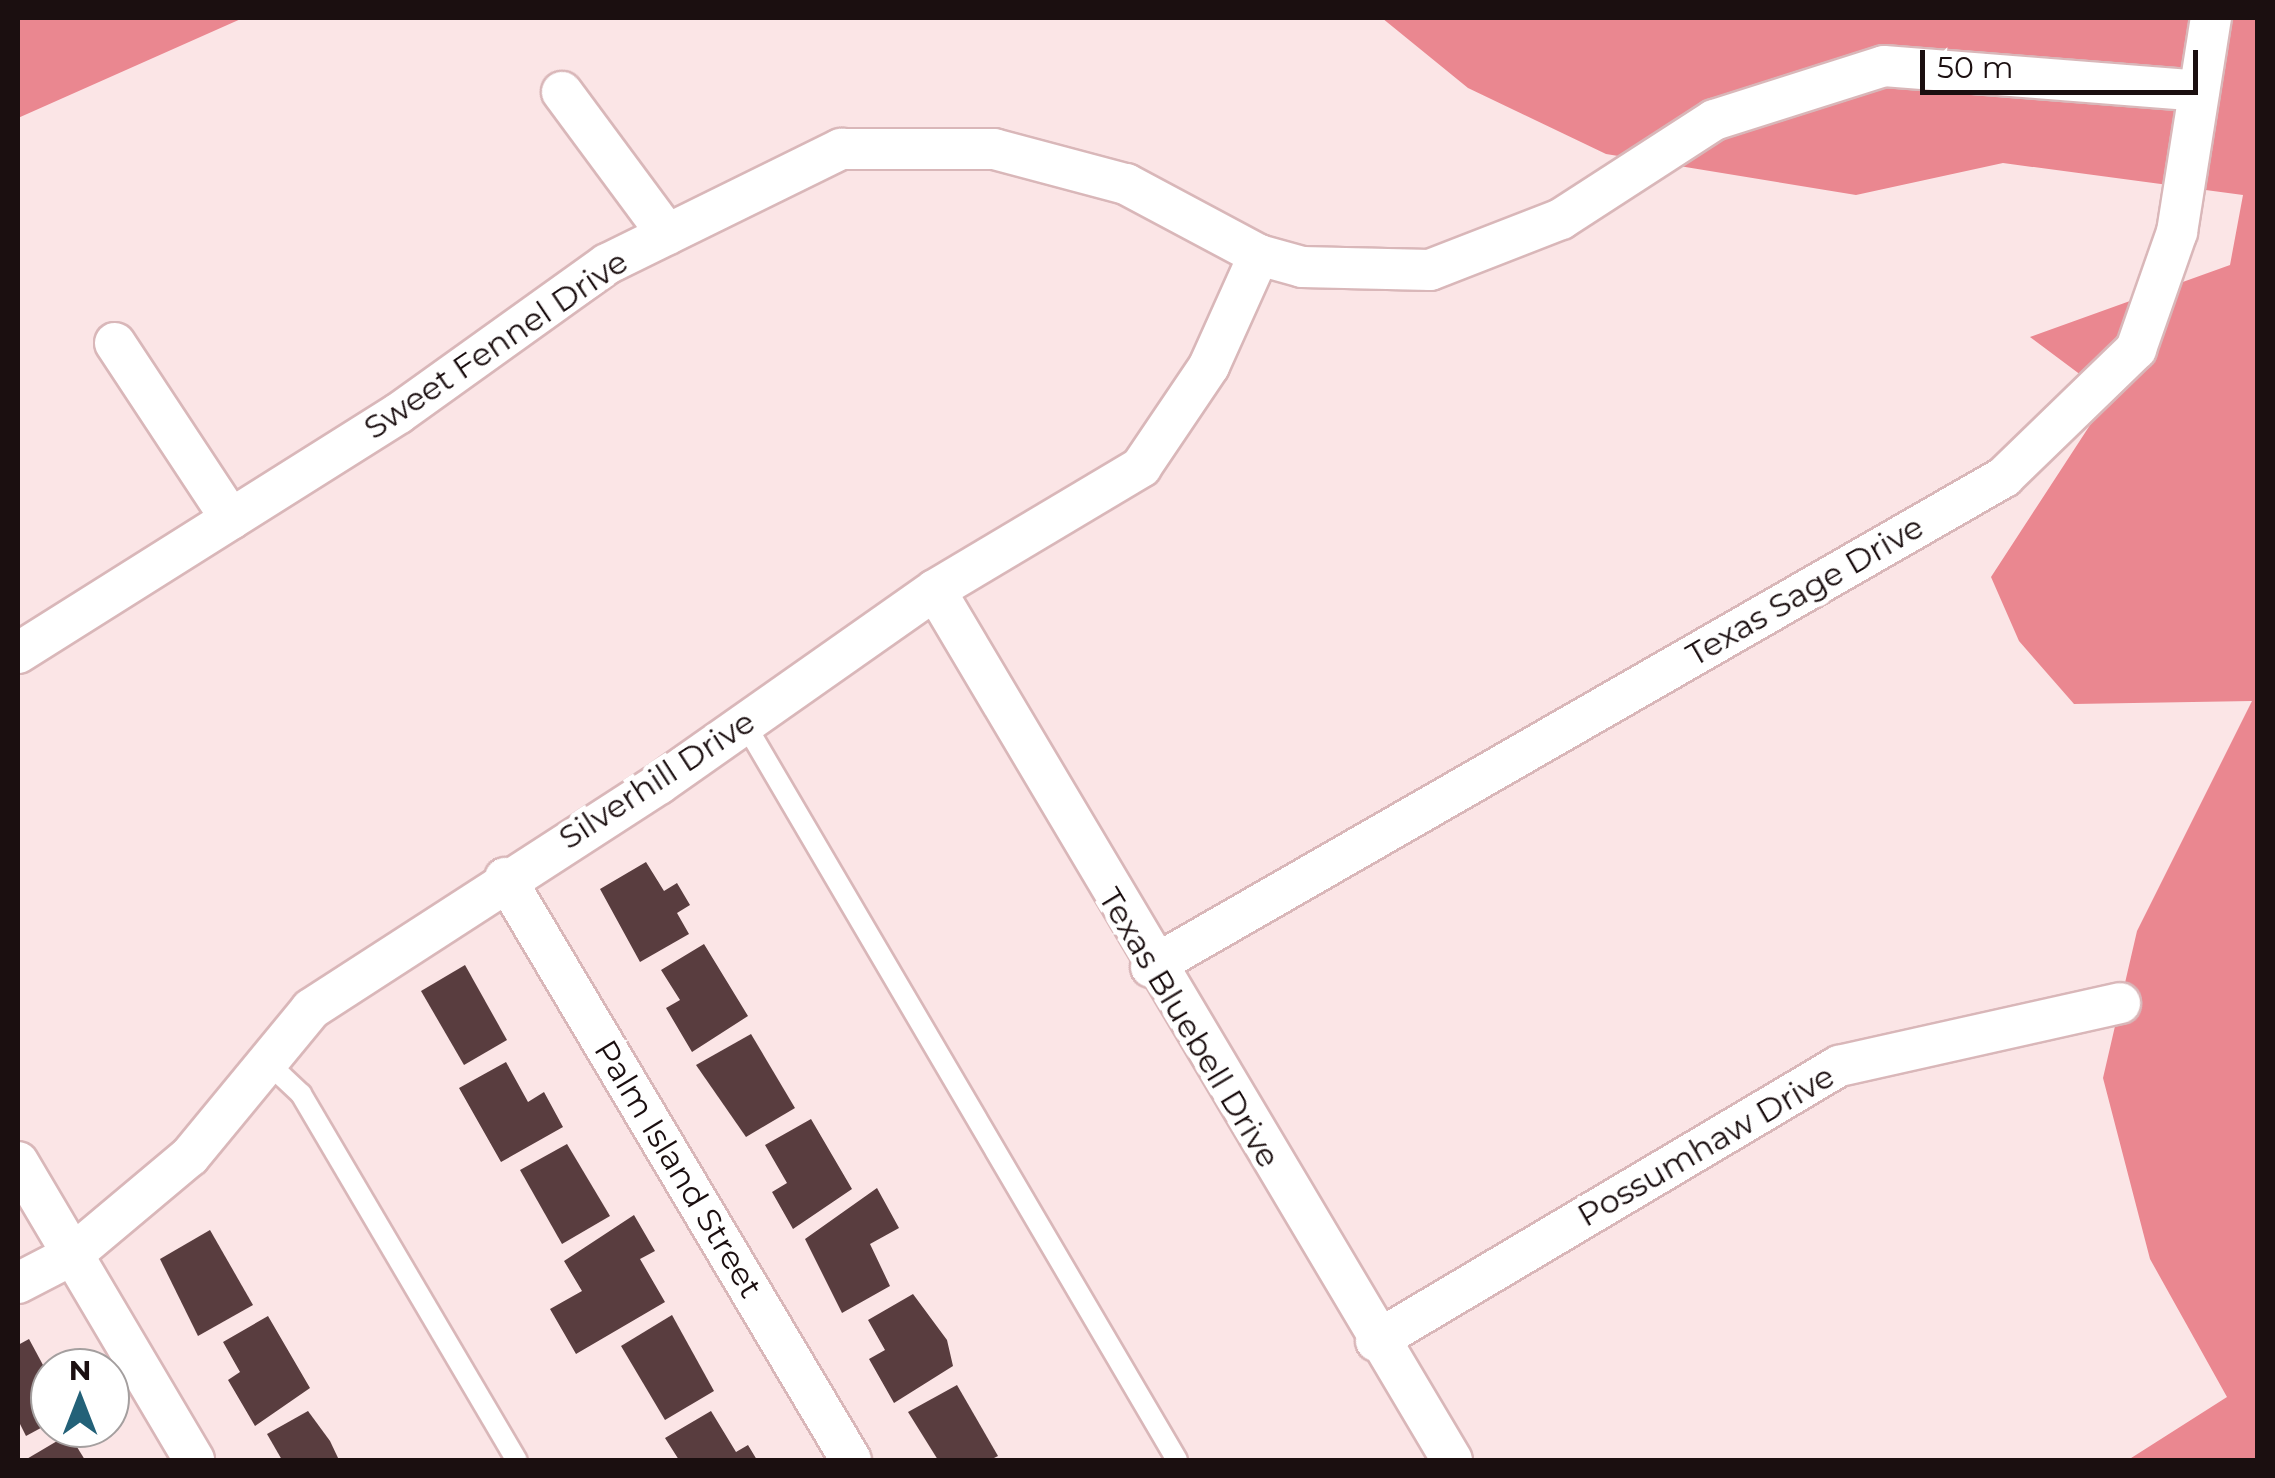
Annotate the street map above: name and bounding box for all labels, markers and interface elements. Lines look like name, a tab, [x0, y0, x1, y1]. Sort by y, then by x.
scale bar	[1925, 30, 2202, 92]
text: 50 m	[1937, 49, 2014, 86]
street label: Sweet Fennel Drive	[357, 243, 635, 447]
street label: Texas Sage Drive	[1680, 508, 1930, 674]
street label: Silverhill Drive	[552, 703, 762, 857]
street label: Texas Bluebell Drive	[1090, 881, 1288, 1175]
street label: Palm Island Street	[586, 1033, 770, 1305]
street label: Possumhaw Drive	[1571, 1057, 1841, 1235]
north arrow	[30, 1348, 130, 1448]
text: N	[69, 1353, 91, 1387]

